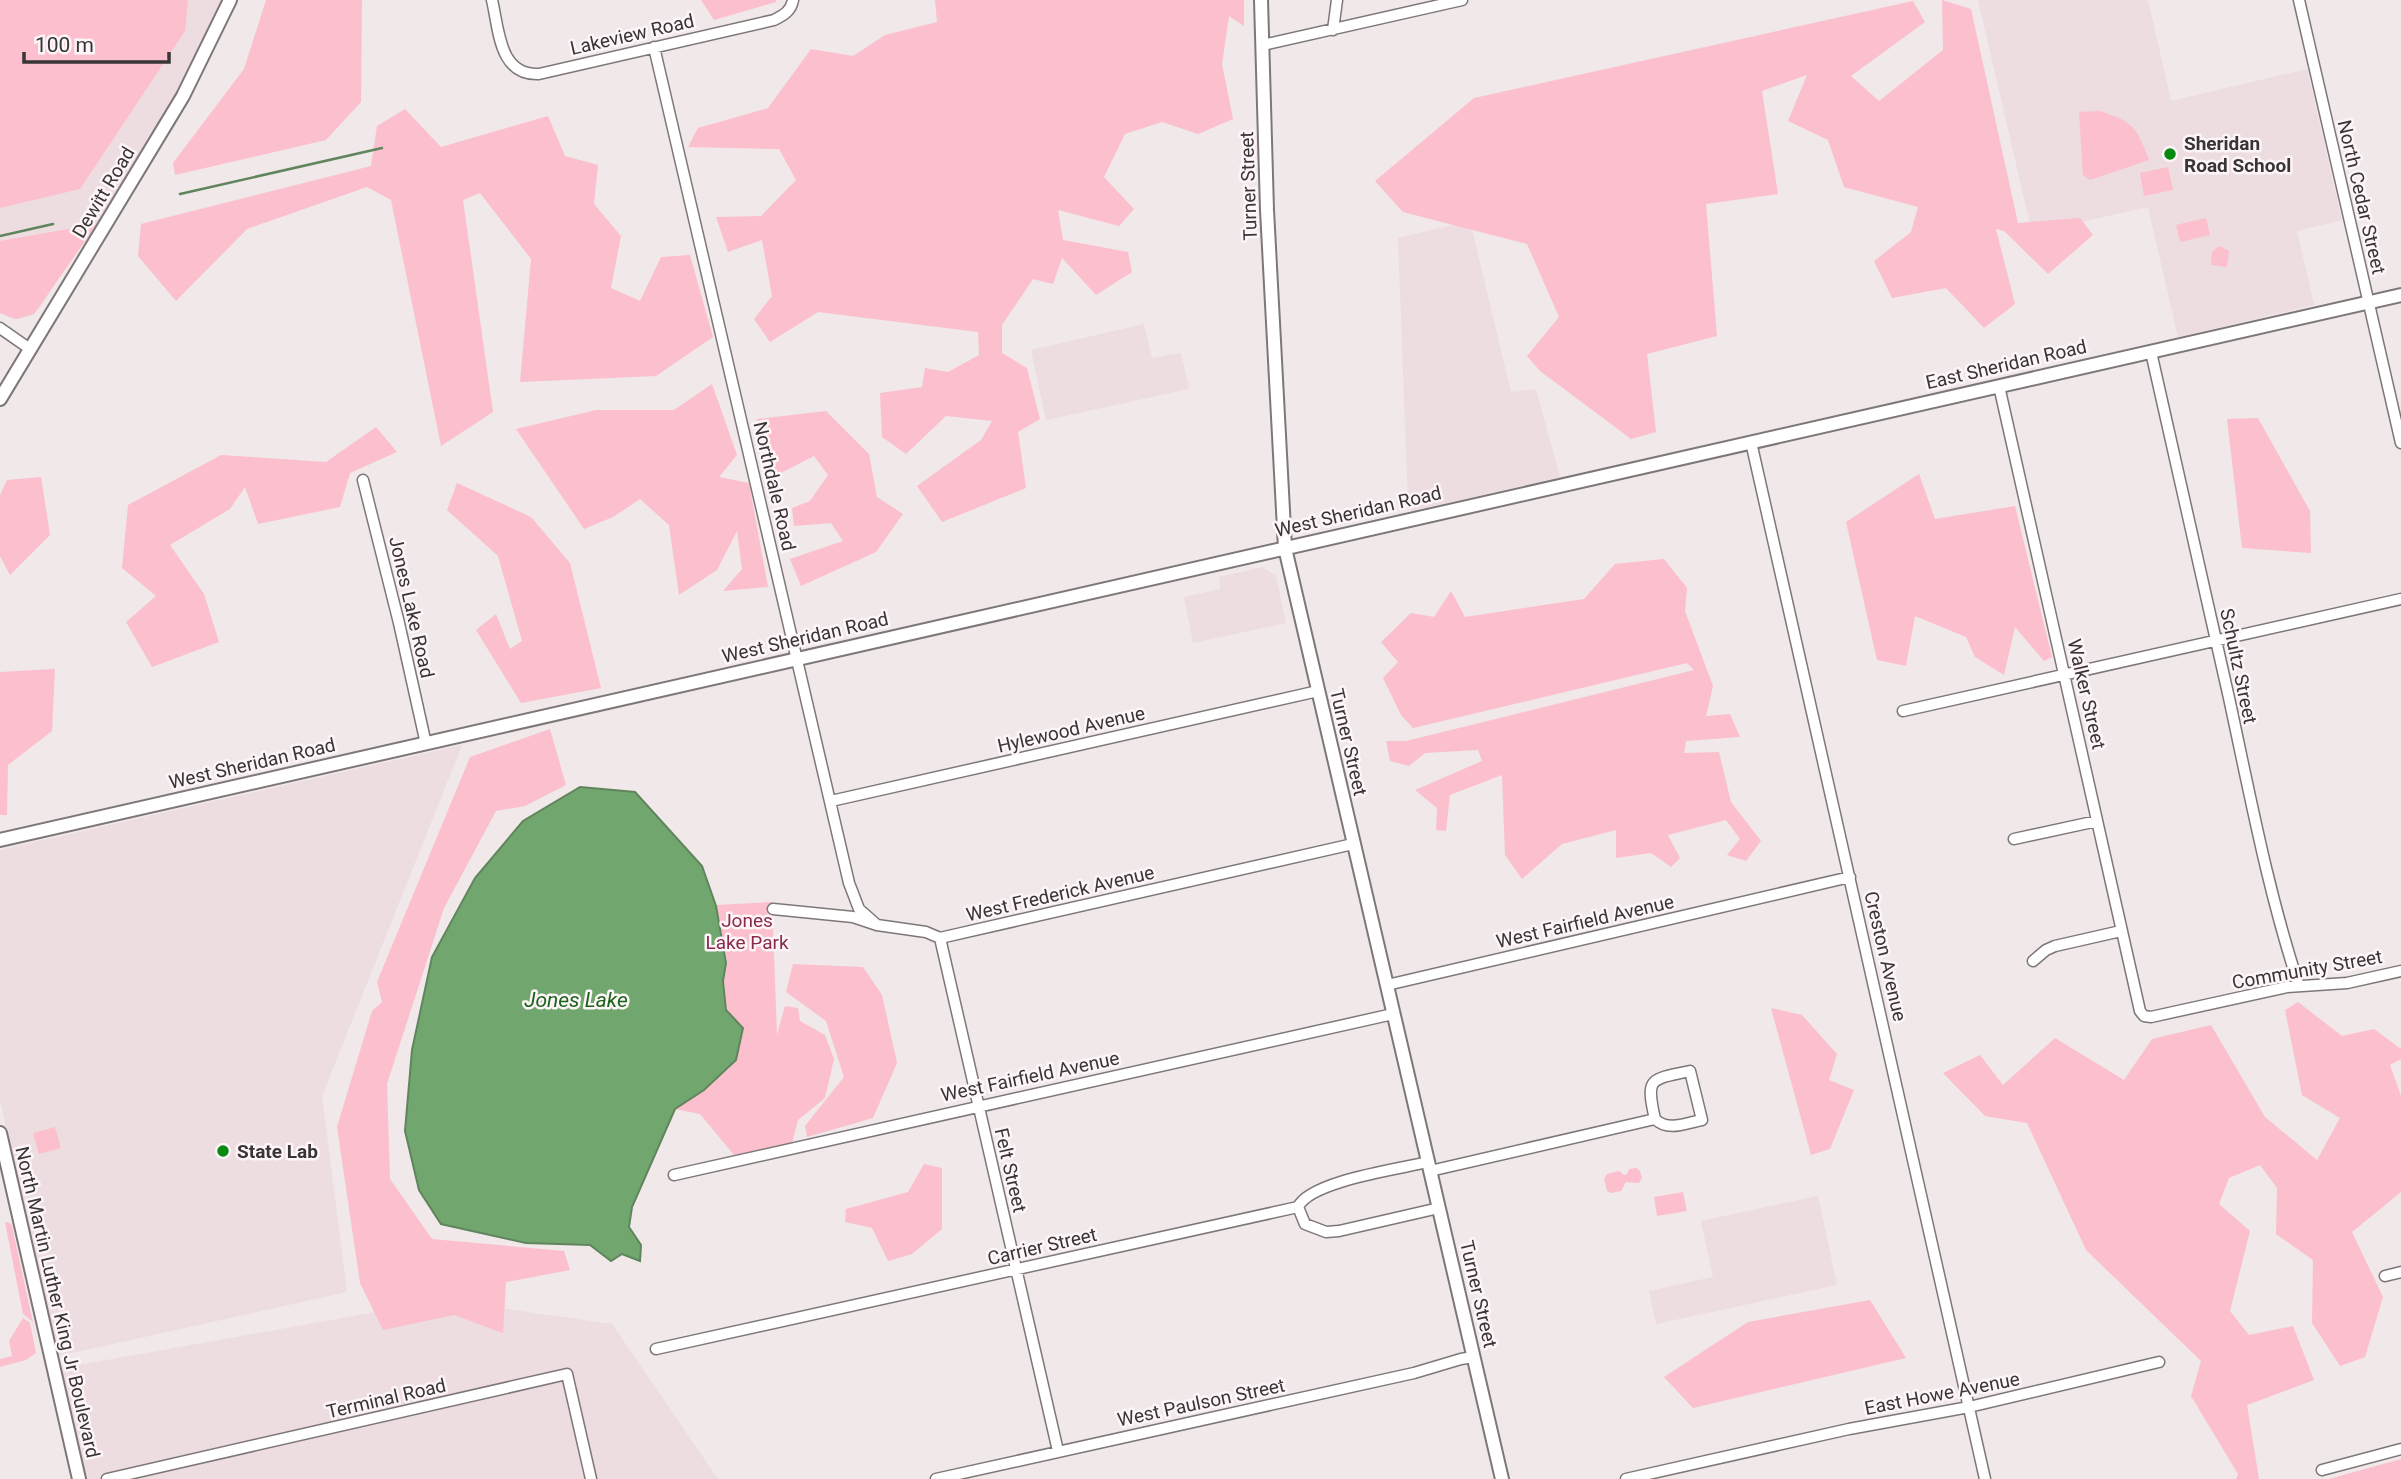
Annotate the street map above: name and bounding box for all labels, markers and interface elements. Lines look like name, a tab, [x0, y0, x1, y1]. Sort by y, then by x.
street label: Lakeview Road	[568, 9, 696, 60]
scale bar	[24, 21, 170, 65]
text: 100 m	[35, 33, 94, 57]
street label: North Cedar Street	[2333, 118, 2390, 276]
street label: Turner Street	[1235, 131, 1262, 241]
place label: Sheridan Road School	[2184, 132, 2291, 177]
street label: Dewitt Road	[67, 143, 140, 242]
marker: Sheridan Road School	[2162, 146, 2178, 162]
street label: East Sheridan Road	[1923, 335, 2089, 394]
street label: Northdale Road	[748, 419, 801, 553]
street label: West Sheridan Road	[1273, 481, 1444, 542]
street label: Jones Lake Road	[384, 534, 439, 680]
street label: Schultz Street	[2215, 606, 2262, 726]
street label: West Sheridan Road	[720, 607, 891, 668]
street label: Walker Street	[2063, 637, 2110, 751]
street label: Turner Street	[1325, 686, 1372, 798]
street label: Hylewood Avenue	[995, 701, 1147, 758]
street label: West Sheridan Road	[167, 733, 338, 794]
street label: West Frederick Avenue	[964, 861, 1156, 926]
street label: Creston Avenue	[1859, 889, 1912, 1023]
street label: West Fairfield Avenue	[1494, 890, 1676, 953]
park label: Jones Lake Park	[705, 909, 789, 954]
street label: Community Street	[2230, 945, 2384, 994]
water label: Jones Lake	[524, 988, 628, 1012]
street label: West Fairfield Avenue	[939, 1046, 1121, 1107]
street label: Felt Street	[990, 1126, 1031, 1215]
place label: State Lab	[237, 1140, 318, 1163]
marker: State Lab	[215, 1143, 231, 1159]
street label: North Martin Luther King Jr Boulevard	[10, 1144, 105, 1460]
street label: Carrier Street	[985, 1223, 1099, 1270]
street label: Turner Street	[1455, 1238, 1502, 1350]
street label: East Howe Avenue	[1863, 1367, 2022, 1420]
street label: West Paulson Street	[1115, 1373, 1287, 1431]
street label: Terminal Road	[324, 1374, 448, 1423]

